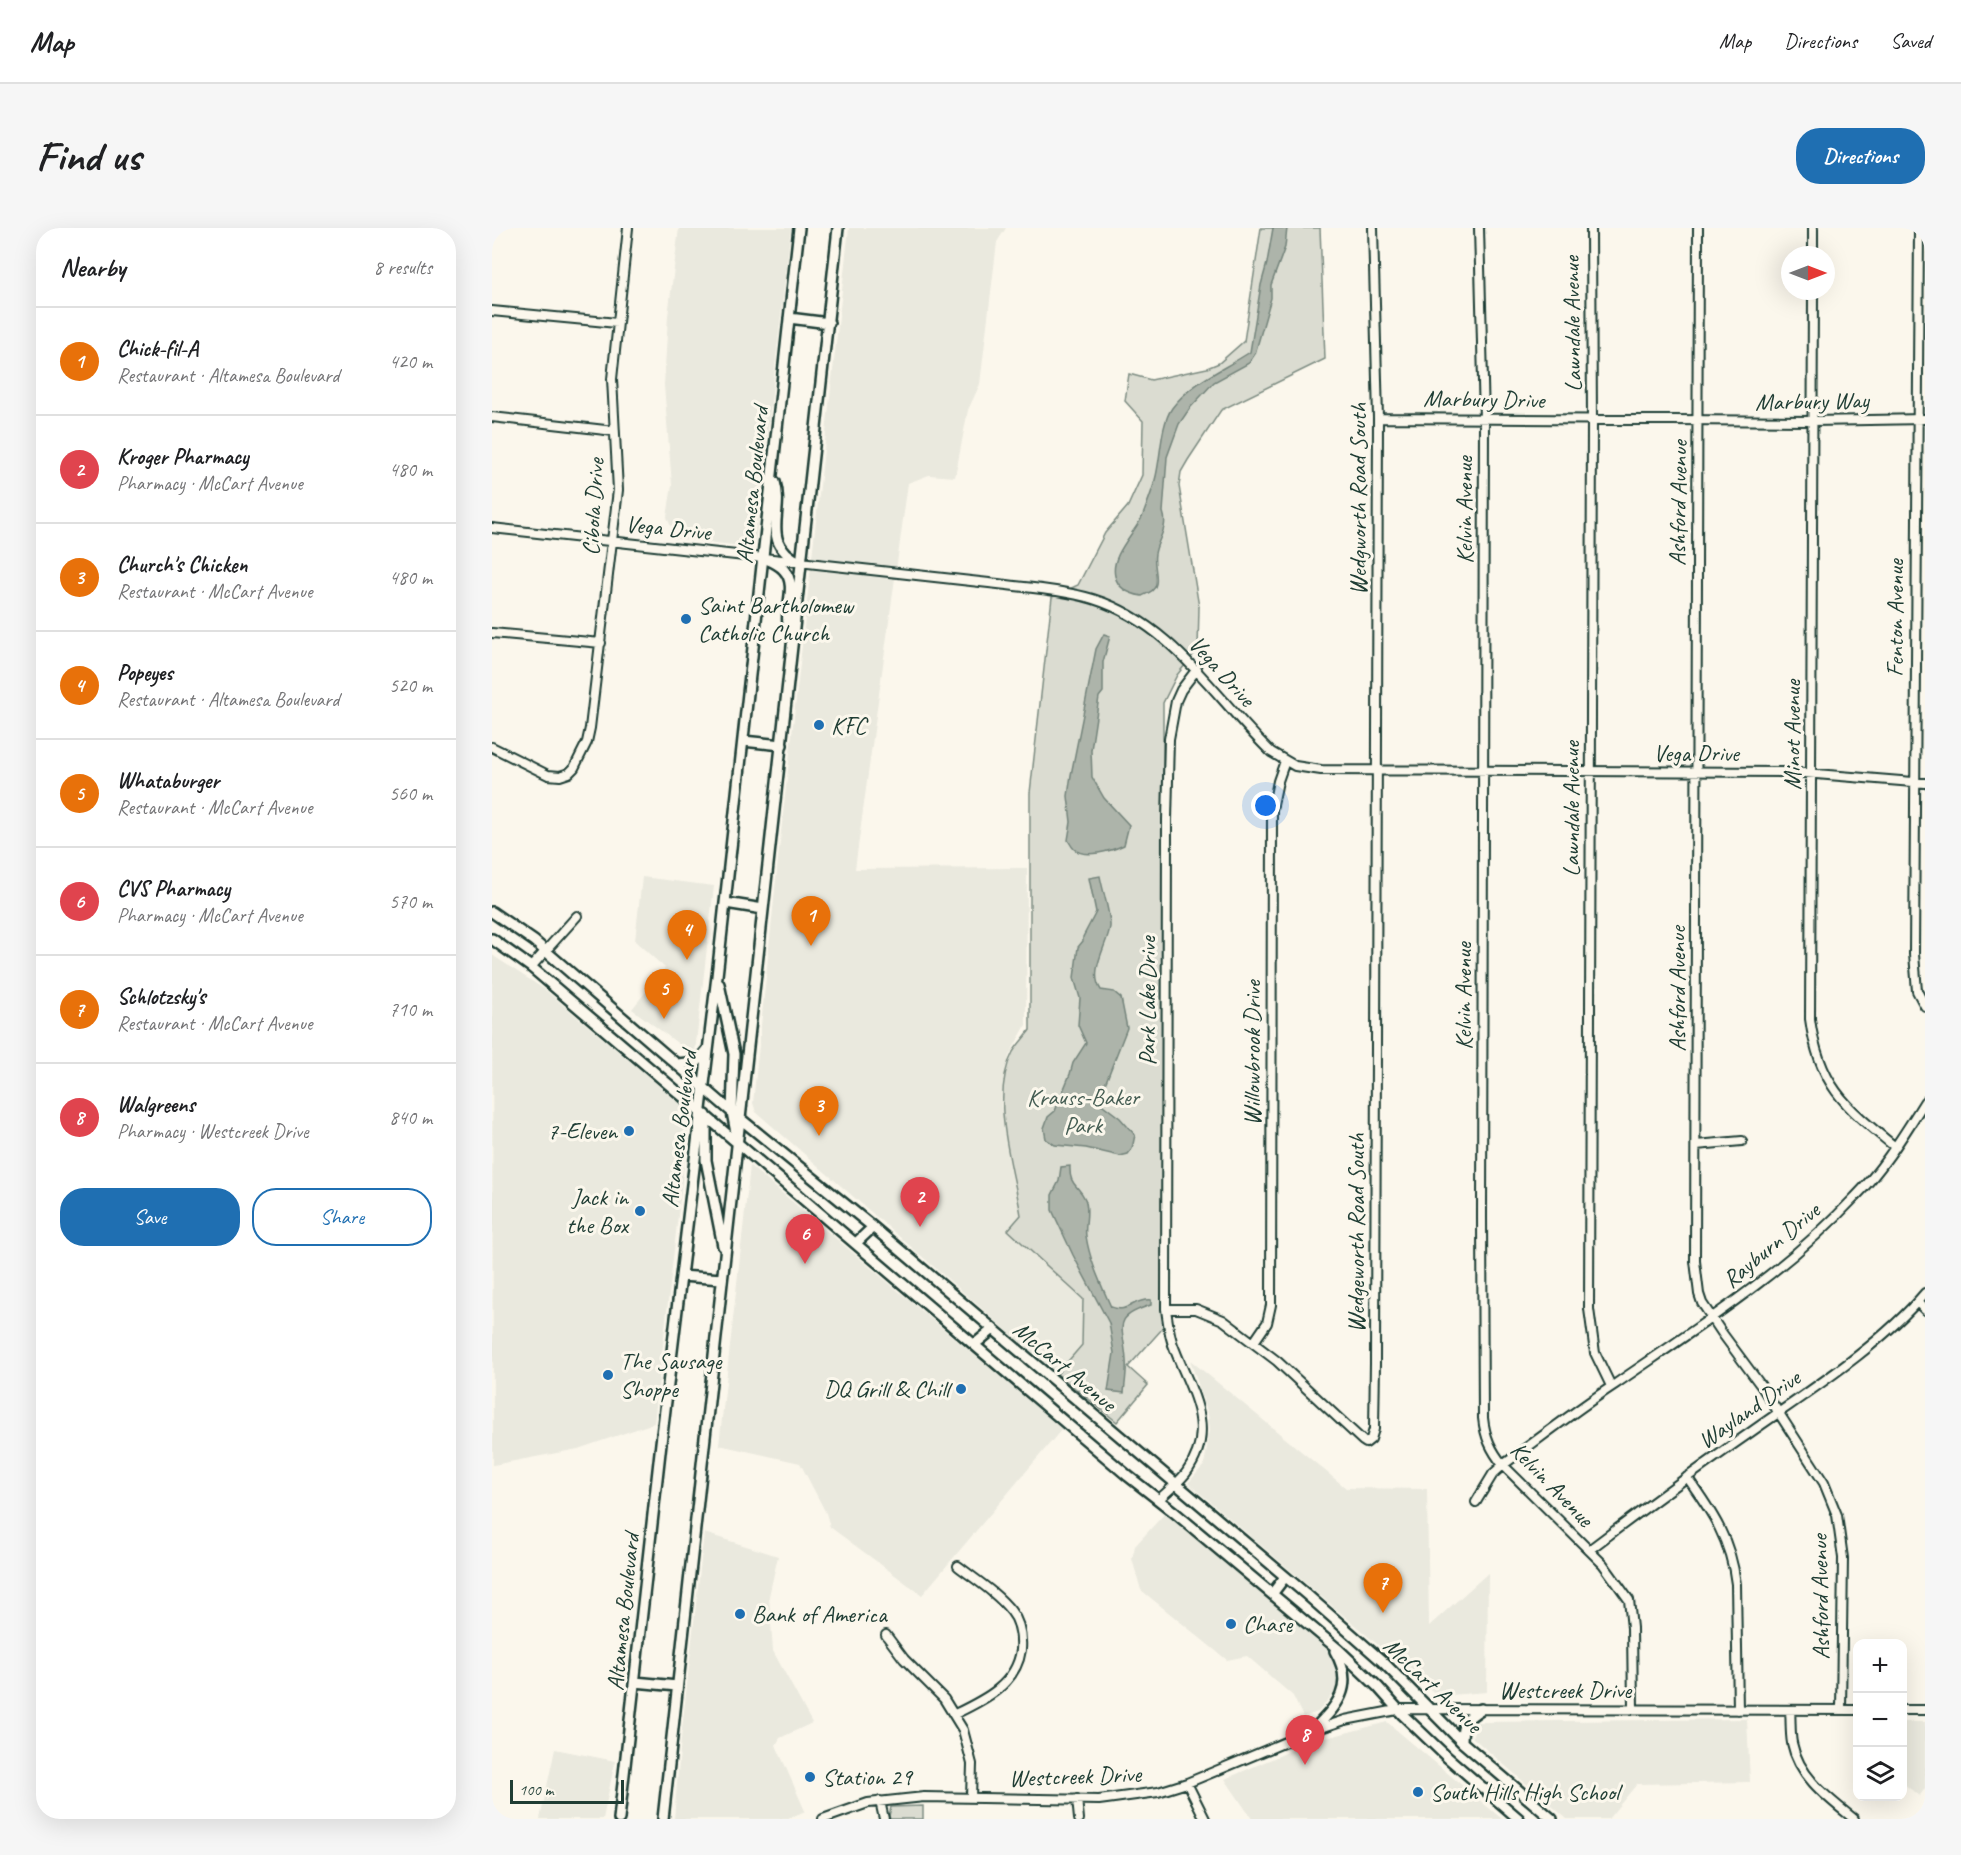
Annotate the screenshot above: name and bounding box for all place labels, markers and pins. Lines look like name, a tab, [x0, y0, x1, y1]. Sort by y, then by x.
place label: Saint Bartholomew Catholic Church	[698, 590, 855, 648]
marker: Saint Bartholomew Catholic Church	[679, 612, 693, 626]
place label: KFC	[831, 710, 868, 740]
marker: KFC	[812, 718, 826, 732]
pin: 1	[792, 896, 830, 946]
pin: 4	[668, 910, 706, 960]
pin: 5	[644, 970, 684, 1019]
pin: 3	[800, 1086, 838, 1136]
place label: 7-Eleven	[547, 1116, 618, 1146]
marker: 7-Eleven	[622, 1124, 636, 1138]
pin: 2	[900, 1178, 940, 1227]
place label: Jack in the Box	[566, 1182, 630, 1240]
marker: Jack in the Box	[633, 1204, 647, 1218]
pin: 6	[786, 1214, 824, 1264]
place label: The Sausage Shoppe	[620, 1346, 724, 1404]
marker: The Sausage Shoppe	[601, 1368, 615, 1382]
place label: DQ Grill & Chill	[824, 1374, 953, 1404]
marker: DQ Grill & Chill	[954, 1382, 968, 1396]
pin: 7	[1364, 1564, 1402, 1613]
place label: Bank of America	[752, 1599, 888, 1629]
marker: Bank of America	[733, 1607, 747, 1621]
place label: Chase	[1243, 1609, 1294, 1639]
marker: Chase	[1224, 1617, 1238, 1631]
pin: 8	[1286, 1716, 1324, 1765]
place label: Station 29	[822, 1762, 914, 1792]
marker: Station 29	[803, 1770, 817, 1784]
place label: South Hills High School	[1430, 1777, 1623, 1807]
marker: South Hills High School	[1411, 1785, 1425, 1799]

